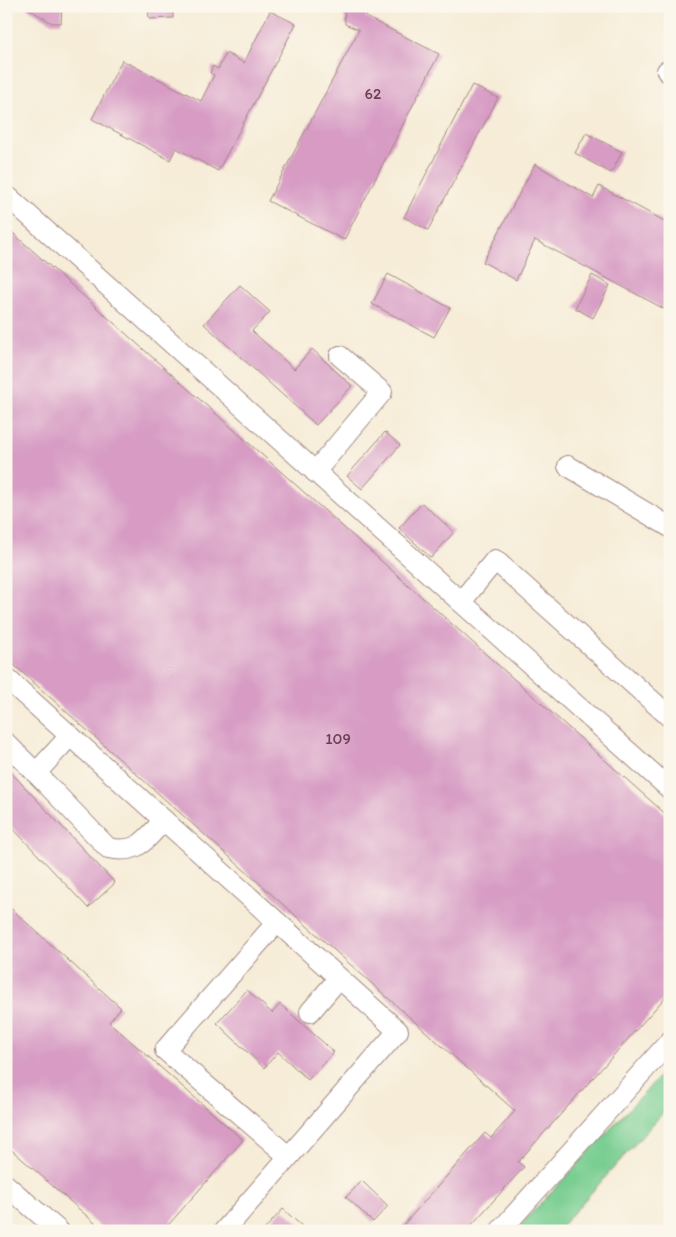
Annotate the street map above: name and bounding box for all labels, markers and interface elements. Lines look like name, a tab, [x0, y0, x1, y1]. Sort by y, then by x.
house number: 62	[365, 84, 382, 103]
house number: 109	[325, 729, 351, 748]

